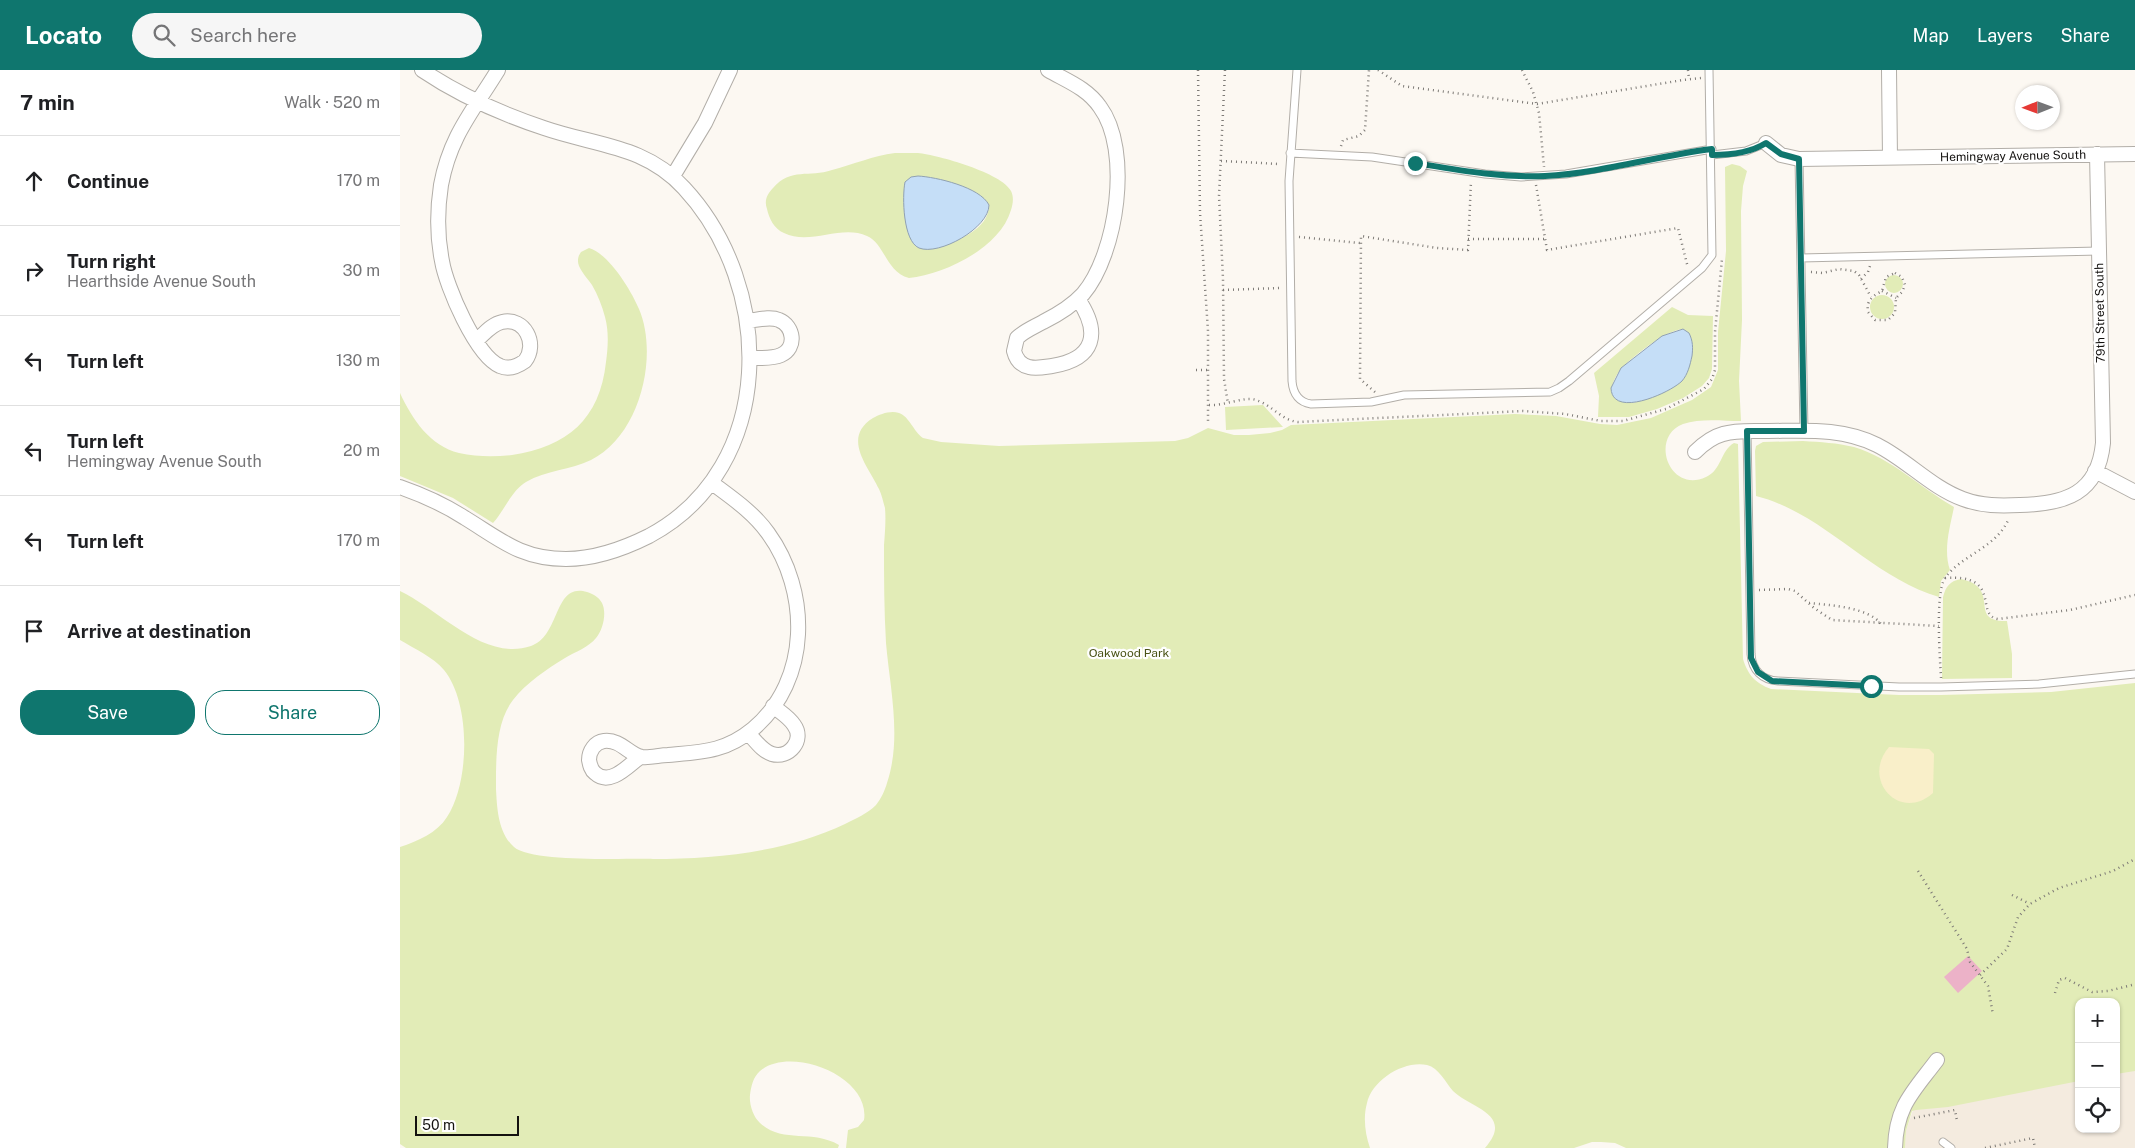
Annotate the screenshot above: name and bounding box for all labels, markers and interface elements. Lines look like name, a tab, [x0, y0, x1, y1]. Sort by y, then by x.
search box	[132, 13, 482, 58]
text: Locato	[25, 21, 102, 49]
icon: search	[150, 21, 178, 49]
text: Search here	[190, 24, 297, 46]
text: Map	[1913, 25, 1949, 46]
text: Layers	[1977, 25, 2033, 46]
text: Share	[2061, 25, 2110, 46]
north arrow	[2015, 85, 2060, 130]
text: 7 min	[20, 90, 75, 115]
text: Walk · 520 m	[284, 93, 380, 112]
street label: Hemingway Avenue South	[1940, 148, 2086, 164]
route end	[1404, 152, 1427, 175]
icon: ahead	[20, 167, 48, 195]
text: Continue	[67, 170, 149, 192]
text: 170 m	[337, 171, 380, 190]
text: Turn right	[67, 250, 156, 272]
icon: right	[20, 257, 48, 285]
text: 30 m	[343, 261, 380, 280]
street label: 79th Street South	[2092, 263, 2108, 363]
text: Hearthside Avenue South	[67, 272, 256, 291]
icon: left	[20, 347, 48, 375]
text: Turn left	[67, 350, 144, 372]
text: 130 m	[336, 351, 380, 370]
text: Turn left	[67, 430, 144, 452]
icon: left	[20, 437, 48, 465]
text: 20 m	[343, 441, 380, 460]
text: Hemingway Avenue South	[67, 452, 262, 471]
icon: left	[20, 527, 48, 555]
text: Turn left	[67, 530, 144, 552]
text: 170 m	[337, 531, 380, 550]
icon: arrive	[20, 617, 48, 645]
text: Arrive at destination	[67, 620, 251, 642]
park label: Oakwood Park	[1089, 646, 1170, 660]
route start	[1860, 675, 1883, 698]
button: Save	[20, 690, 195, 735]
button: Share	[205, 690, 380, 735]
map controls	[2075, 998, 2120, 1133]
button: +	[2075, 998, 2120, 1043]
button: −	[2075, 1043, 2120, 1088]
button: locate	[2075, 1088, 2120, 1133]
scale bar	[415, 1113, 519, 1136]
text: 50 m	[422, 1117, 455, 1133]

